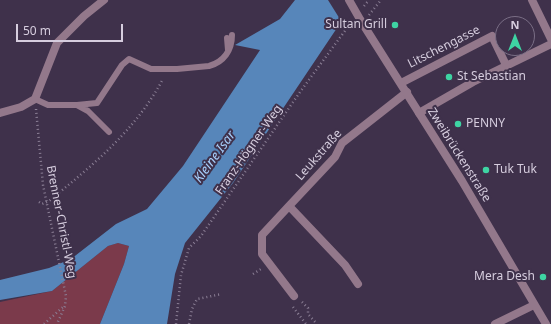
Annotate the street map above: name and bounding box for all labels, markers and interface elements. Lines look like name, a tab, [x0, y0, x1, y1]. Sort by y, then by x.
scale bar	[18, 16, 125, 42]
north arrow	[495, 16, 535, 56]
text: N	[511, 17, 519, 32]
place label: Sultan Grill	[325, 18, 387, 32]
marker: Sultan Grill	[390, 20, 400, 30]
text: 50 m	[23, 22, 51, 39]
street label: Litschengasse	[405, 23, 483, 71]
place label: St Sebastian	[457, 70, 526, 84]
marker: St Sebastian	[444, 72, 454, 82]
street label: Franz-Högner-Weg	[213, 102, 285, 198]
street label: Zweibrückenstraße	[424, 105, 494, 205]
place label: PENNY	[466, 117, 505, 131]
marker: PENNY	[453, 119, 463, 129]
street label: Leukstraße	[293, 127, 345, 183]
water label: Kleine Isar	[191, 128, 239, 186]
place label: Tuk Tuk	[494, 163, 537, 177]
street label: Brenner-Christl-Weg	[43, 164, 79, 280]
marker: Tuk Tuk	[481, 165, 491, 175]
place label: Mera Desh	[474, 270, 535, 284]
marker: Mera Desh	[538, 272, 548, 282]

